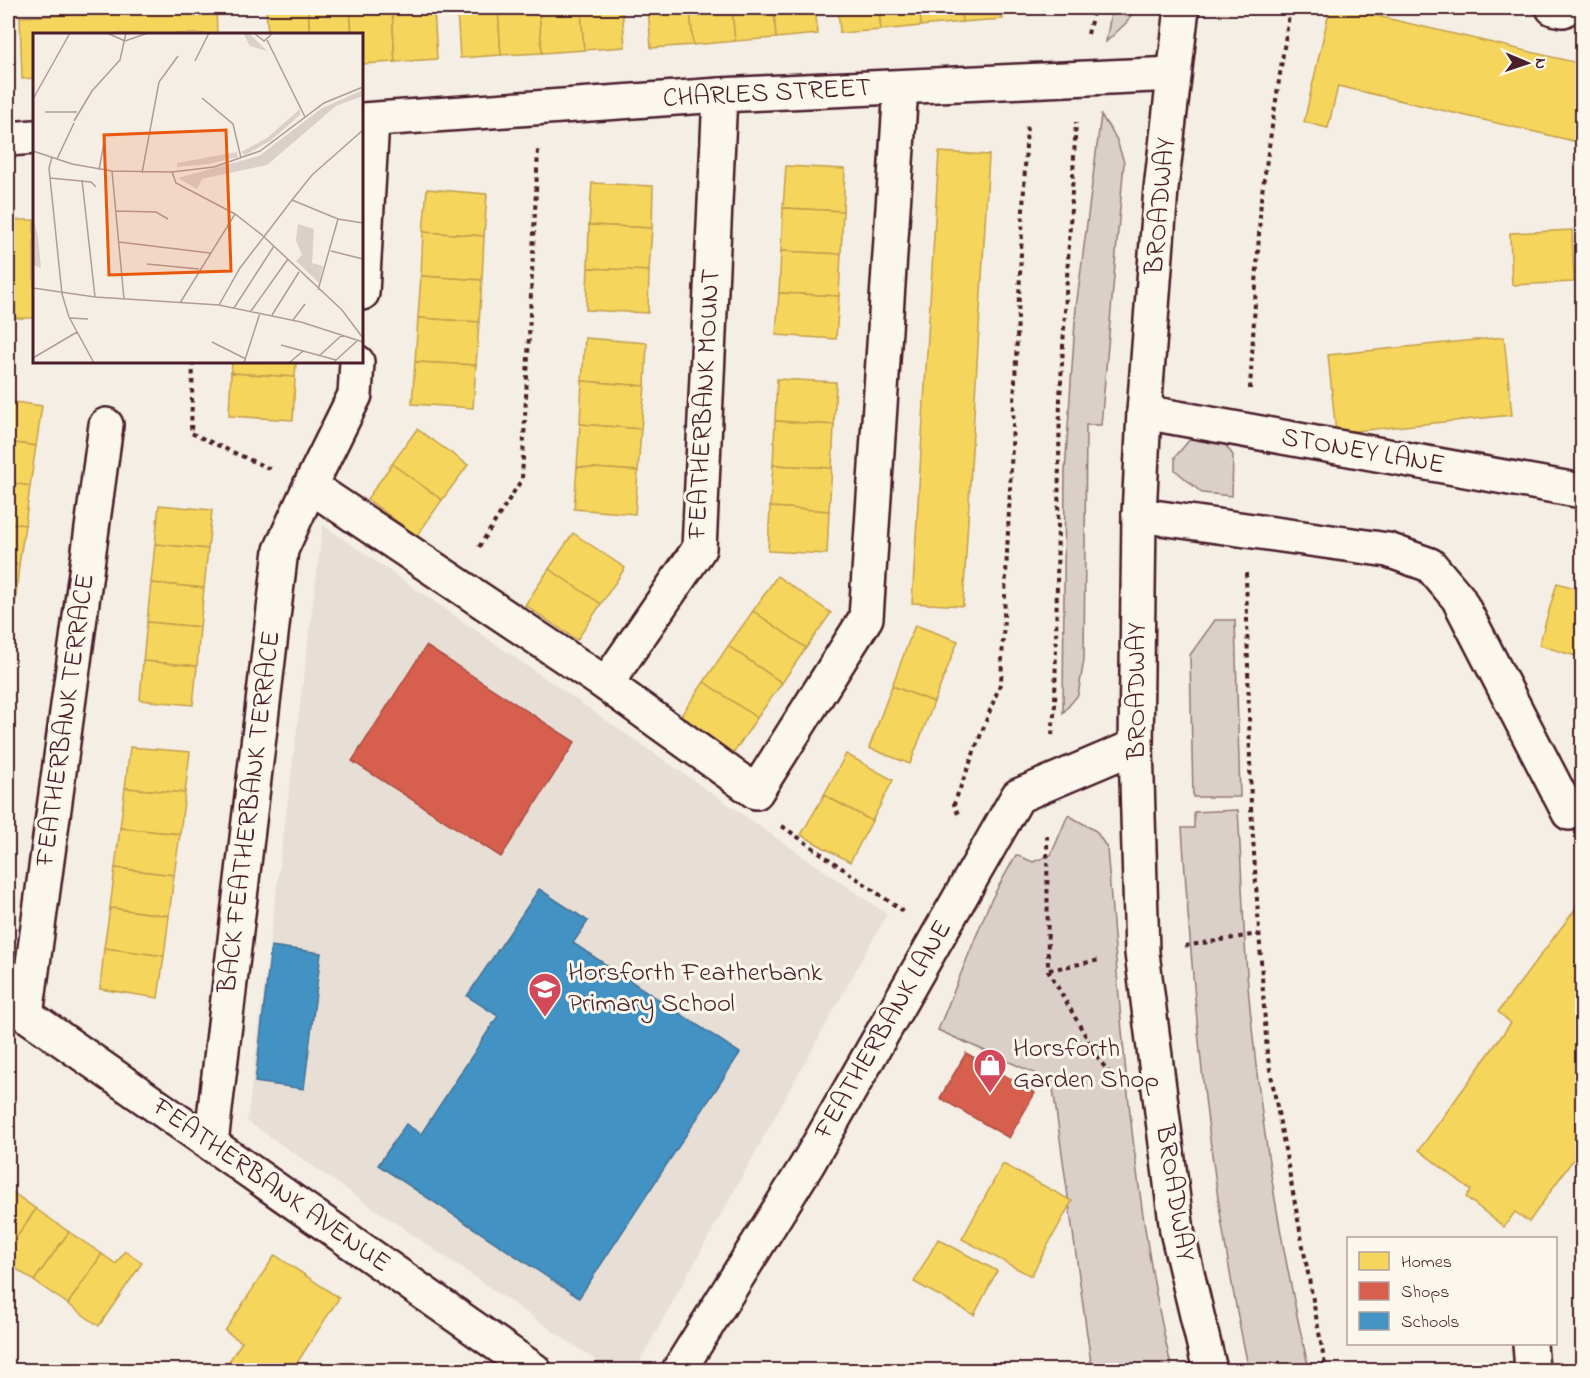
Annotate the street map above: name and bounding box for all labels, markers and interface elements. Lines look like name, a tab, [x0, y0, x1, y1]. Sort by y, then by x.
inset map	[33, 33, 363, 363]
north arrow	[1497, 33, 1557, 93]
text: N	[1528, 58, 1552, 69]
street label: CHARLES STREET	[662, 69, 872, 119]
street label: BROADWAY	[1135, 135, 1186, 277]
street label: FEATHERBANK MOUNT	[678, 268, 732, 541]
street label: STONEY LANE	[1278, 418, 1448, 486]
street label: FEATHERBANK TERRACE	[26, 571, 106, 870]
street label: BROADWAY	[1118, 622, 1157, 761]
street label: BACK FEATHERBANK TERRACE	[208, 629, 292, 996]
street label: FEATHERBANK LANE	[805, 913, 963, 1148]
place label: Horsforth Featherbank Primary School	[568, 954, 822, 1024]
school or university icon: Horsforth Featherbank Primary School	[527, 971, 563, 1018]
place label: Horsforth Garden Shop	[1013, 1030, 1159, 1100]
shop icon: Horsforth Garden Shop	[972, 1047, 1008, 1094]
street label: FEATHERBANK AVENUE	[143, 1088, 398, 1283]
street label: BROADWAY	[1144, 1121, 1204, 1265]
legend	[1347, 1237, 1557, 1345]
text: Homes	[1401, 1250, 1452, 1276]
text: Shops	[1401, 1280, 1449, 1306]
text: Schools	[1401, 1310, 1459, 1336]

